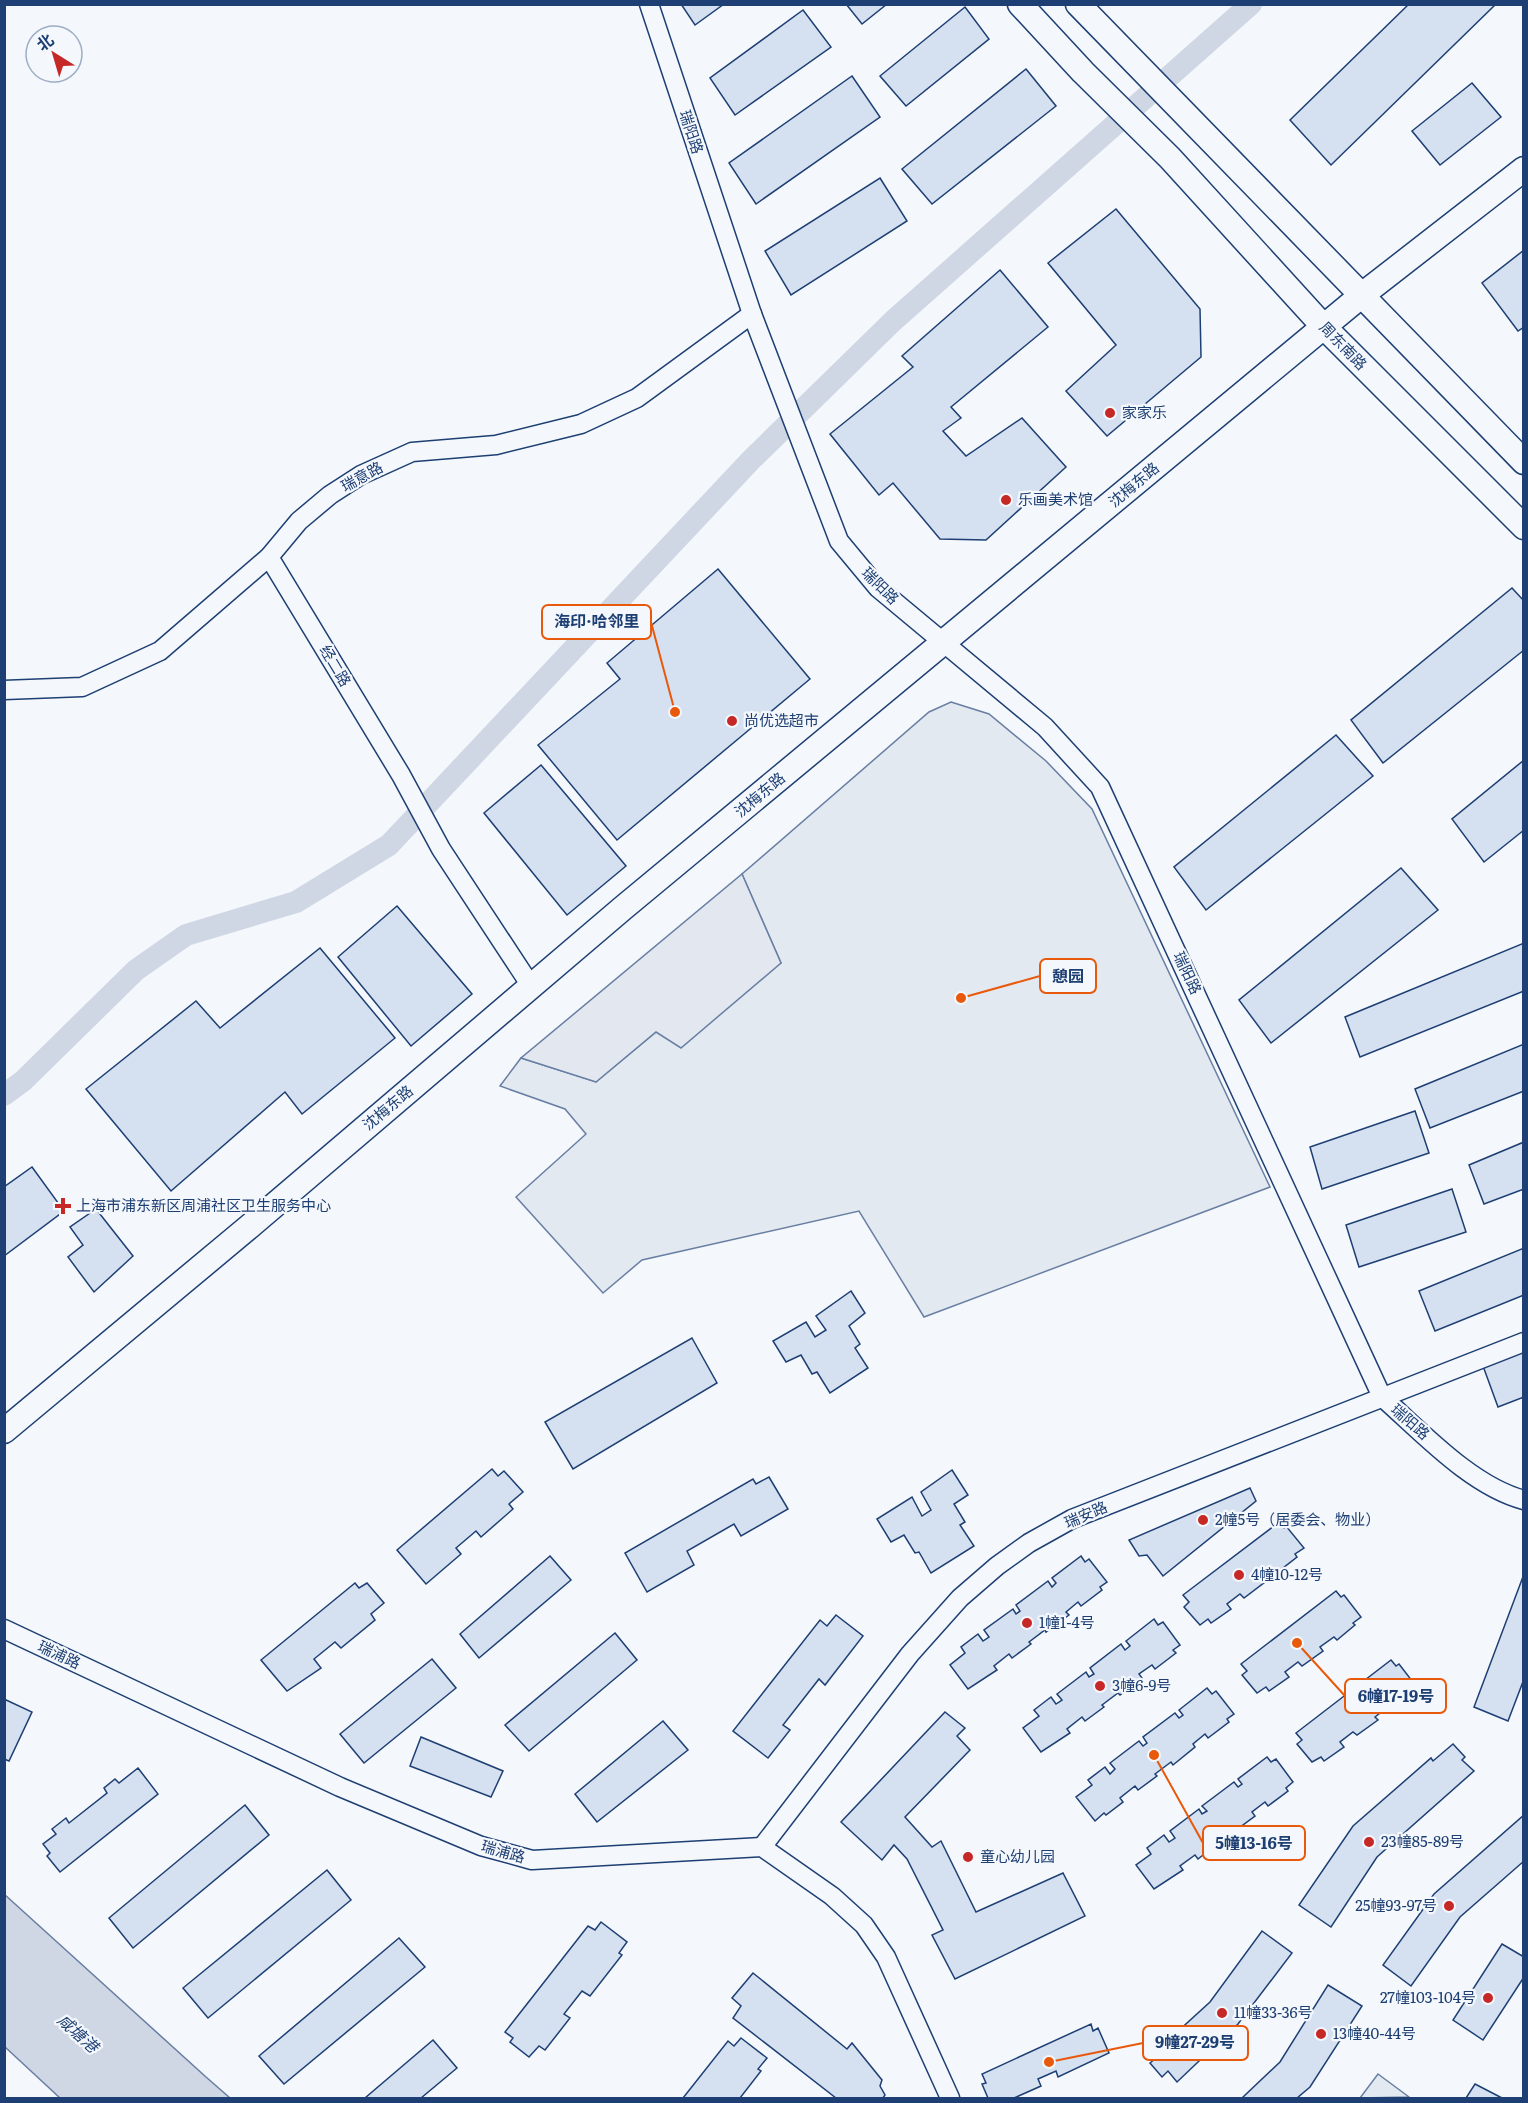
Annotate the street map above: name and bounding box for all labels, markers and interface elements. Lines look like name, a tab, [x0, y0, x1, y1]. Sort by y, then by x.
north arrow	[24, 24, 84, 84]
text: 北	[31, 27, 58, 56]
street label: 瑞阳路	[675, 107, 710, 156]
street label: 周东南路	[1315, 315, 1373, 375]
place label: 家家乐	[1122, 400, 1167, 423]
marker: 家家乐	[1103, 406, 1117, 420]
street label: 瑞意路	[336, 455, 387, 497]
street label: 沈梅东路	[1103, 456, 1163, 512]
place label: 乐画美术馆	[1018, 487, 1093, 510]
marker: 乐画美术馆	[999, 493, 1013, 507]
street label: 瑞阳路	[857, 561, 905, 609]
callout: 海印·哈邻里	[542, 605, 651, 639]
text: 海印·哈邻里	[554, 608, 640, 632]
street label: 经二路	[315, 640, 358, 690]
place label: 尚优选超市	[744, 708, 819, 731]
marker: 尚优选超市	[725, 714, 739, 728]
street label: 沈梅东路	[729, 766, 789, 822]
street label: 瑞阳路	[1168, 947, 1208, 998]
callout: 憩园	[1040, 959, 1096, 993]
text: 憩园	[1052, 963, 1084, 987]
street label: 沈梅东路	[357, 1079, 417, 1135]
place label: 上海市浦东新区周浦社区卫生服务中心	[76, 1193, 331, 1216]
marker: 上海市浦东新区周浦社区卫生服务中心	[54, 1197, 72, 1215]
street label: 瑞阳路	[1386, 1397, 1436, 1444]
street label: 瑞安路	[1060, 1494, 1111, 1533]
place label: 2幢5号（居委会、物业）	[1215, 1507, 1380, 1530]
marker: 2幢5号（居委会、物业）	[1196, 1513, 1210, 1527]
place label: 4幢10-12号	[1251, 1562, 1323, 1585]
marker: 4幢10-12号	[1232, 1568, 1246, 1582]
place label: 1幢1-4号	[1039, 1610, 1095, 1633]
marker: 1幢1-4号	[1020, 1616, 1034, 1630]
street label: 瑞浦路	[34, 1634, 85, 1674]
place label: 3幢6-9号	[1112, 1673, 1171, 1696]
marker: 3幢6-9号	[1093, 1679, 1107, 1693]
callout: 6幢17-19号	[1345, 1679, 1446, 1713]
text: 6幢17-19号	[1358, 1683, 1434, 1707]
callout: 5幢13-16号	[1203, 1826, 1305, 1860]
place label: 23幢85-89号	[1381, 1829, 1464, 1852]
text: 5幢13-16号	[1215, 1830, 1293, 1854]
street label: 瑞浦路	[479, 1833, 528, 1868]
marker: 23幢85-89号	[1362, 1835, 1376, 1849]
place label: 童心幼儿园	[980, 1844, 1055, 1867]
marker: 童心幼儿园	[961, 1850, 975, 1864]
place label: 25幢93-97号	[1355, 1893, 1437, 1916]
marker: 25幢93-97号	[1442, 1899, 1456, 1913]
place label: 27幢103-104号	[1380, 1985, 1476, 2008]
marker: 27幢103-104号	[1481, 1991, 1495, 2005]
place label: 11幢33-36号	[1234, 2000, 1313, 2023]
marker: 11幢33-36号	[1215, 2006, 1229, 2020]
water label: 咸塘港	[53, 2007, 106, 2059]
place label: 13幢40-44号	[1333, 2021, 1416, 2044]
callout: 9幢27-29号	[1143, 2026, 1248, 2060]
marker: 13幢40-44号	[1314, 2027, 1328, 2041]
text: 9幢27-29号	[1155, 2029, 1235, 2053]

